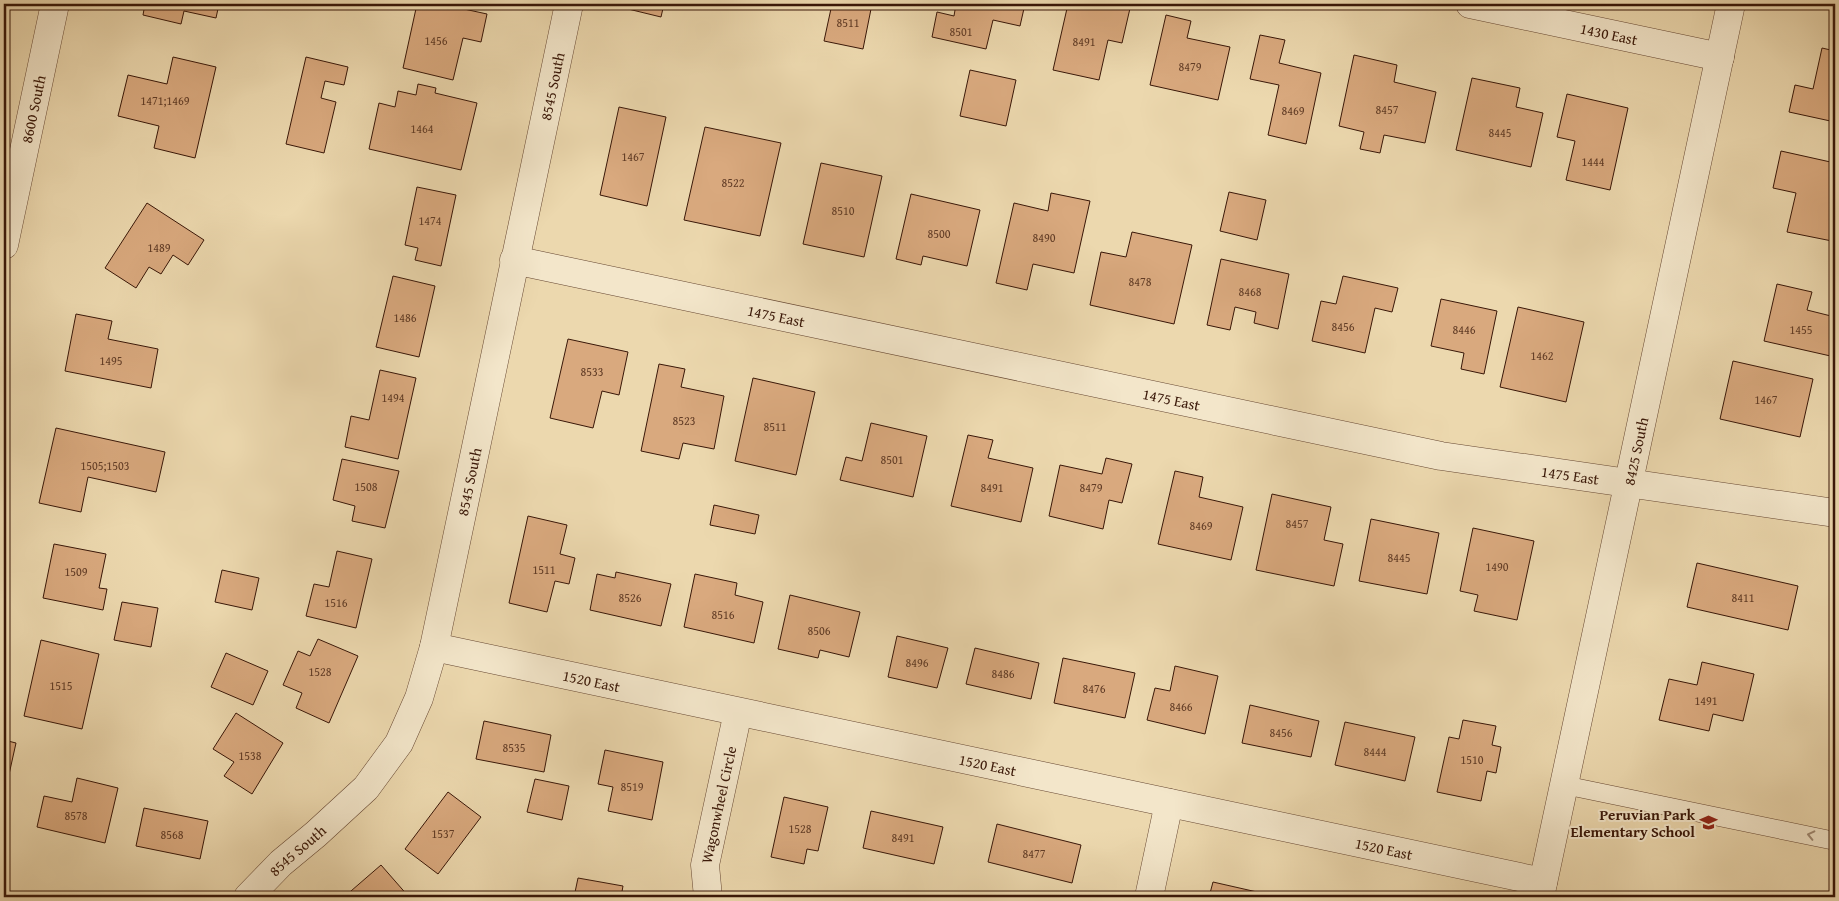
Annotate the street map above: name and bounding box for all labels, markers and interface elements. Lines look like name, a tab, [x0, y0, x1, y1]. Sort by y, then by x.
house number: 8511	[836, 14, 860, 31]
street label: 1430 East	[1578, 17, 1640, 50]
house number: 8501	[949, 23, 973, 40]
house number: 1456	[424, 32, 448, 49]
house number: 8491	[1072, 33, 1096, 50]
street label: 8545 South	[534, 50, 569, 122]
house number: 8479	[1178, 58, 1202, 75]
street label: 8600 South	[15, 72, 50, 145]
house number: 1471;1469	[140, 92, 190, 109]
house number: 8457	[1375, 101, 1399, 118]
house number: 8469	[1281, 102, 1305, 119]
house number: 1464	[410, 120, 434, 137]
house number: 8445	[1488, 124, 1512, 141]
house number: 1467	[621, 148, 645, 165]
house number: 1444	[1581, 153, 1605, 170]
house number: 8522	[721, 174, 745, 191]
house number: 8510	[831, 202, 855, 219]
house number: 1474	[418, 212, 442, 229]
house number: 8500	[927, 225, 951, 242]
house number: 8490	[1032, 229, 1056, 246]
house number: 1489	[147, 239, 171, 256]
house number: 8478	[1128, 273, 1152, 290]
house number: 8468	[1238, 283, 1262, 300]
street label: 1475 East	[746, 299, 808, 332]
house number: 1486	[393, 309, 417, 326]
house number: 8456	[1331, 318, 1355, 335]
house number: 8446	[1452, 321, 1476, 338]
house number: 1455	[1789, 321, 1813, 338]
house number: 1462	[1530, 347, 1554, 364]
house number: 1495	[99, 352, 123, 369]
house number: 8533	[580, 363, 604, 380]
street label: 1475 East	[1141, 383, 1203, 415]
house number: 1494	[381, 389, 405, 406]
house number: 1467	[1754, 391, 1778, 408]
house number: 8523	[672, 412, 696, 429]
street label: 8425 South	[1618, 415, 1653, 487]
house number: 8511	[763, 418, 787, 435]
street label: 8545 South	[451, 445, 486, 518]
house number: 8501	[880, 451, 904, 468]
house number: 1505;1503	[80, 457, 130, 474]
street label: 1475 East	[1540, 460, 1601, 489]
house number: 1508	[354, 478, 378, 495]
house number: 8491	[980, 479, 1004, 496]
house number: 8479	[1079, 479, 1103, 496]
house number: 8457	[1285, 515, 1309, 532]
house number: 8469	[1189, 517, 1213, 534]
house number: 8445	[1387, 549, 1411, 566]
house number: 1490	[1485, 558, 1509, 575]
house number: 1511	[532, 561, 556, 578]
house number: 1509	[64, 563, 88, 580]
house number: 8526	[618, 589, 642, 606]
house number: 8411	[1731, 589, 1755, 606]
house number: 1516	[324, 594, 348, 611]
house number: 8516	[711, 606, 735, 623]
house number: 8506	[807, 622, 831, 639]
house number: 8496	[905, 654, 929, 671]
house number: 1528	[308, 663, 332, 680]
street label: 1520 East	[561, 664, 623, 697]
house number: 8486	[991, 665, 1015, 682]
house number: 1515	[49, 677, 73, 694]
house number: 8476	[1082, 680, 1106, 697]
house number: 1491	[1694, 692, 1718, 709]
house number: 8466	[1169, 698, 1193, 715]
house number: 8456	[1269, 724, 1293, 741]
house number: 8535	[502, 739, 526, 756]
house number: 8444	[1363, 743, 1387, 760]
street label: Wagonwheel Circle	[695, 744, 741, 865]
house number: 1538	[238, 747, 262, 764]
street label: 1520 East	[957, 748, 1019, 781]
house number: 1510	[1460, 751, 1484, 768]
house number: 8519	[620, 778, 644, 795]
place label: Peruvian Park Elementary School	[1571, 804, 1695, 842]
house number: 8578	[64, 807, 88, 824]
school or university icon: Peruvian Park Elementary School	[1699, 813, 1719, 833]
street label: 8545 South	[264, 819, 331, 880]
house number: 1528	[788, 820, 812, 837]
house number: 1537	[431, 825, 455, 842]
house number: 8568	[160, 826, 184, 843]
house number: 8491	[891, 829, 915, 846]
one-way arrow	[1806, 830, 1815, 841]
street label: 1520 East	[1353, 832, 1415, 865]
house number: 8477	[1022, 845, 1046, 862]

